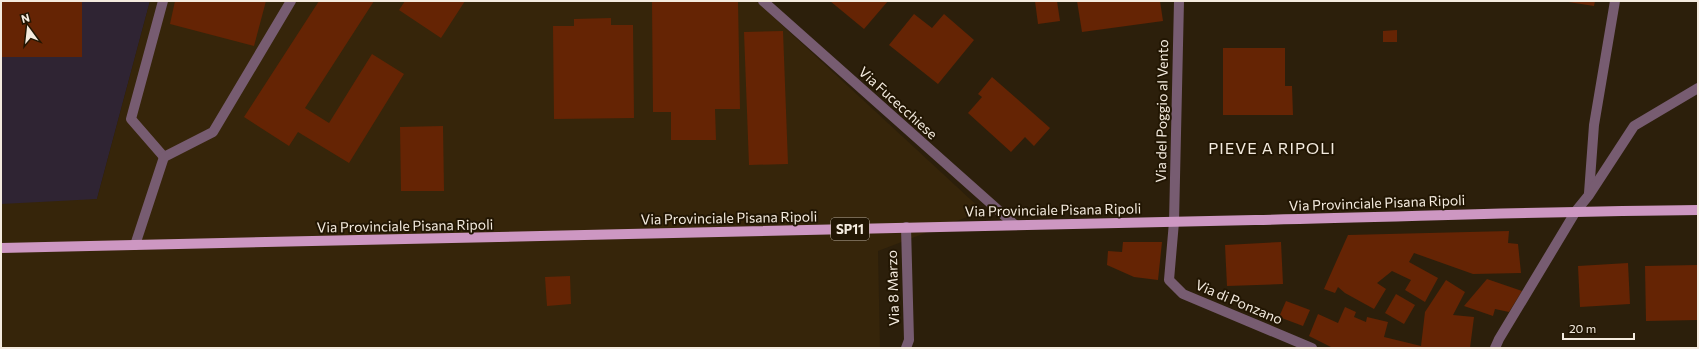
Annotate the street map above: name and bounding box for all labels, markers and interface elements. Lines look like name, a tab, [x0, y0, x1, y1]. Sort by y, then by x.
north arrow	[8, 8, 48, 48]
text: N	[20, 11, 31, 25]
street label: Via del Poggio al Vento	[1152, 39, 1171, 183]
street label: Via Fucecchiese	[856, 63, 941, 142]
district label: PIEVE A RIPOLI	[1208, 138, 1336, 157]
street label: Via Provinciale Pisana Ripoli	[1288, 191, 1466, 214]
street label: Via Provinciale Pisana Ripoli	[965, 199, 1141, 220]
street label: Via Provinciale Pisana Ripoli	[641, 207, 817, 228]
street label: Via Provinciale Pisana Ripoli	[317, 215, 493, 236]
road number: SP11	[831, 218, 869, 240]
street label: Via 8 Marzo	[883, 250, 902, 326]
street label: Via di Ponzano	[1193, 276, 1285, 328]
scale bar	[1563, 315, 1634, 341]
text: 20 m	[1569, 321, 1596, 335]

